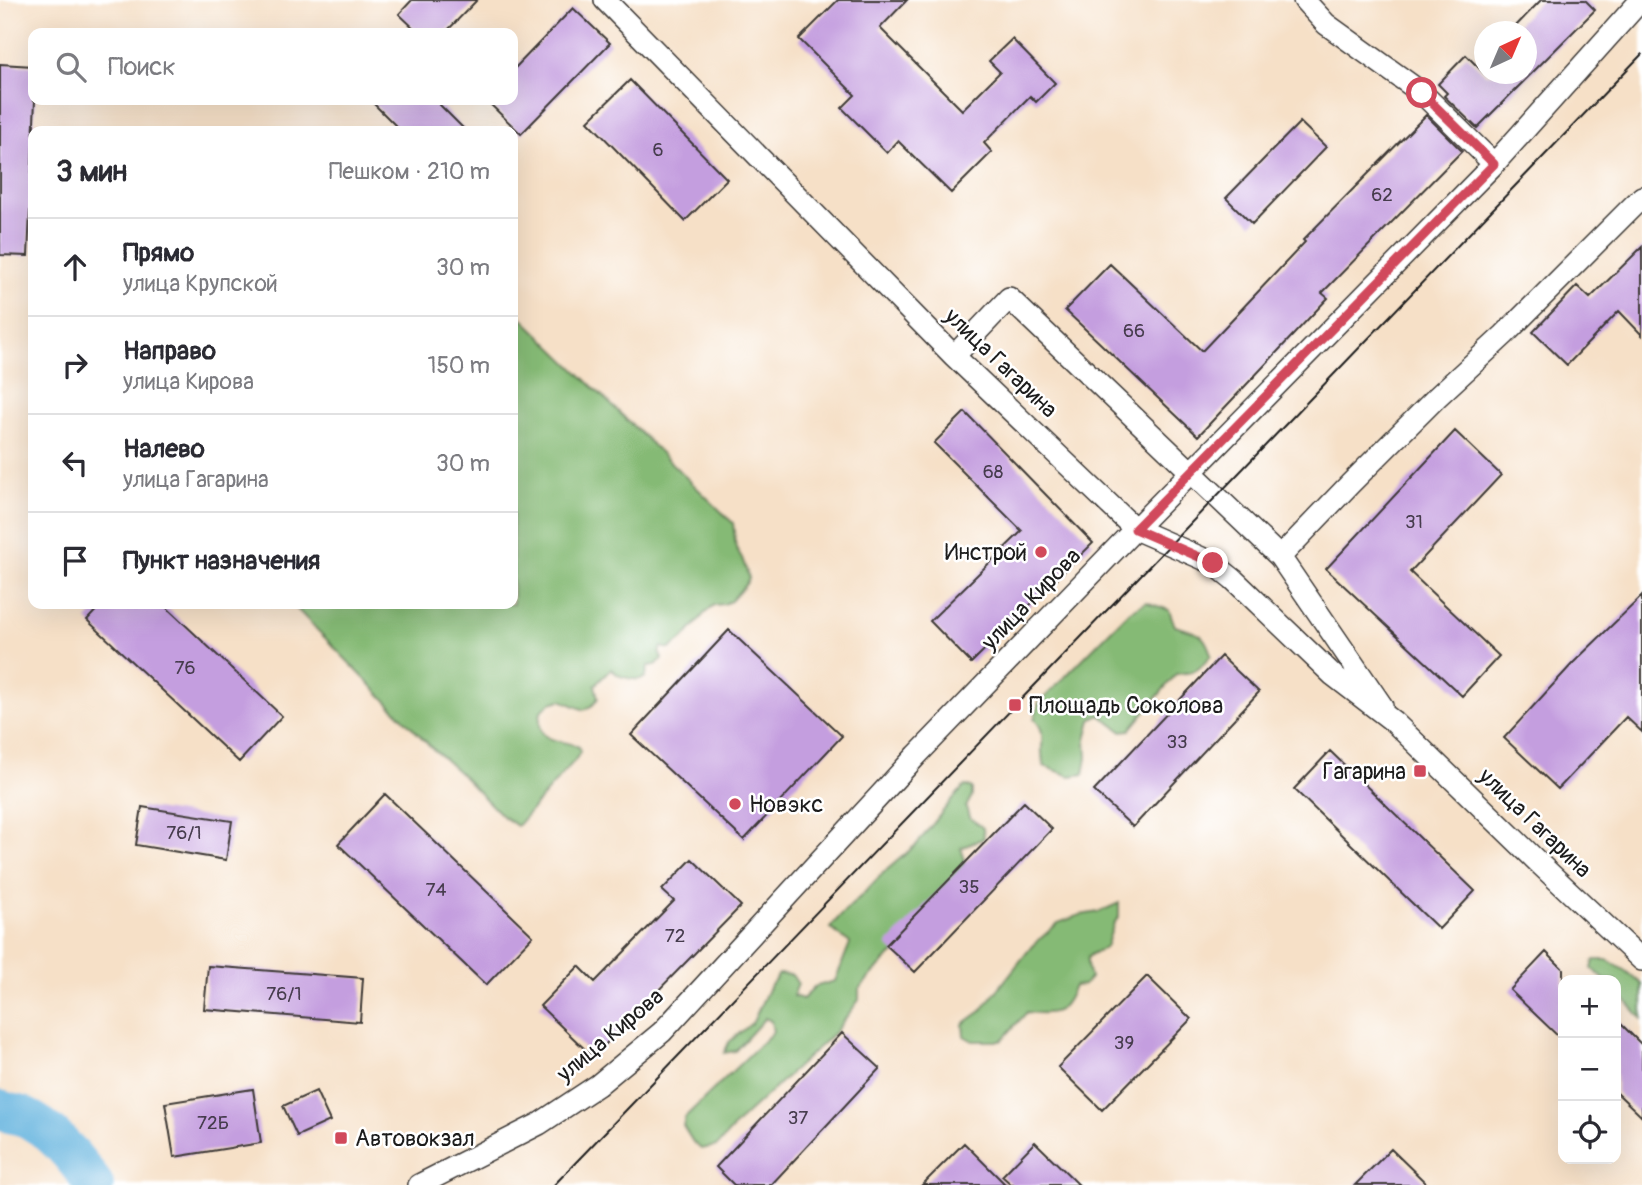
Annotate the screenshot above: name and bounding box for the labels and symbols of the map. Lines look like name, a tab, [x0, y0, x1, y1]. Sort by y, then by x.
north arrow	[1474, 21, 1537, 84]
route start	[1406, 77, 1437, 108]
house number: 6	[652, 138, 664, 162]
house number: 62	[1371, 183, 1393, 207]
street label: улица Гагарина	[938, 301, 1064, 424]
house number: 66	[1123, 319, 1145, 343]
house number: 68	[983, 460, 1003, 484]
house number: 31	[1405, 510, 1423, 534]
place label: Инстрой	[945, 538, 1027, 567]
street label: улица Кирова	[974, 542, 1087, 657]
marker: Инстрой	[1033, 544, 1049, 560]
route end	[1197, 547, 1228, 578]
house number: 76	[174, 656, 196, 680]
place label: Площадь Соколова	[1029, 691, 1223, 720]
marker: Площадь Соколова	[1007, 697, 1023, 713]
house number: 33	[1166, 730, 1188, 754]
place label: Гагарина	[1322, 757, 1406, 786]
street label: улица Гагарина	[1472, 761, 1598, 884]
marker: Гагарина	[1412, 763, 1428, 779]
place label: Новэкс	[749, 790, 823, 819]
marker: Новэкс	[727, 796, 743, 812]
house number: 76/1	[166, 821, 202, 845]
house number: 35	[959, 875, 979, 899]
house number: 74	[425, 878, 447, 902]
house number: 72	[665, 924, 685, 948]
house number: 76/1	[266, 982, 302, 1006]
street label: улица Кирова	[550, 982, 669, 1089]
house number: 39	[1114, 1031, 1134, 1055]
house number: 37	[788, 1106, 808, 1130]
house number: 72Б	[197, 1111, 229, 1135]
place label: Автовокзал	[355, 1124, 475, 1153]
marker: Автовокзал	[333, 1130, 349, 1146]

